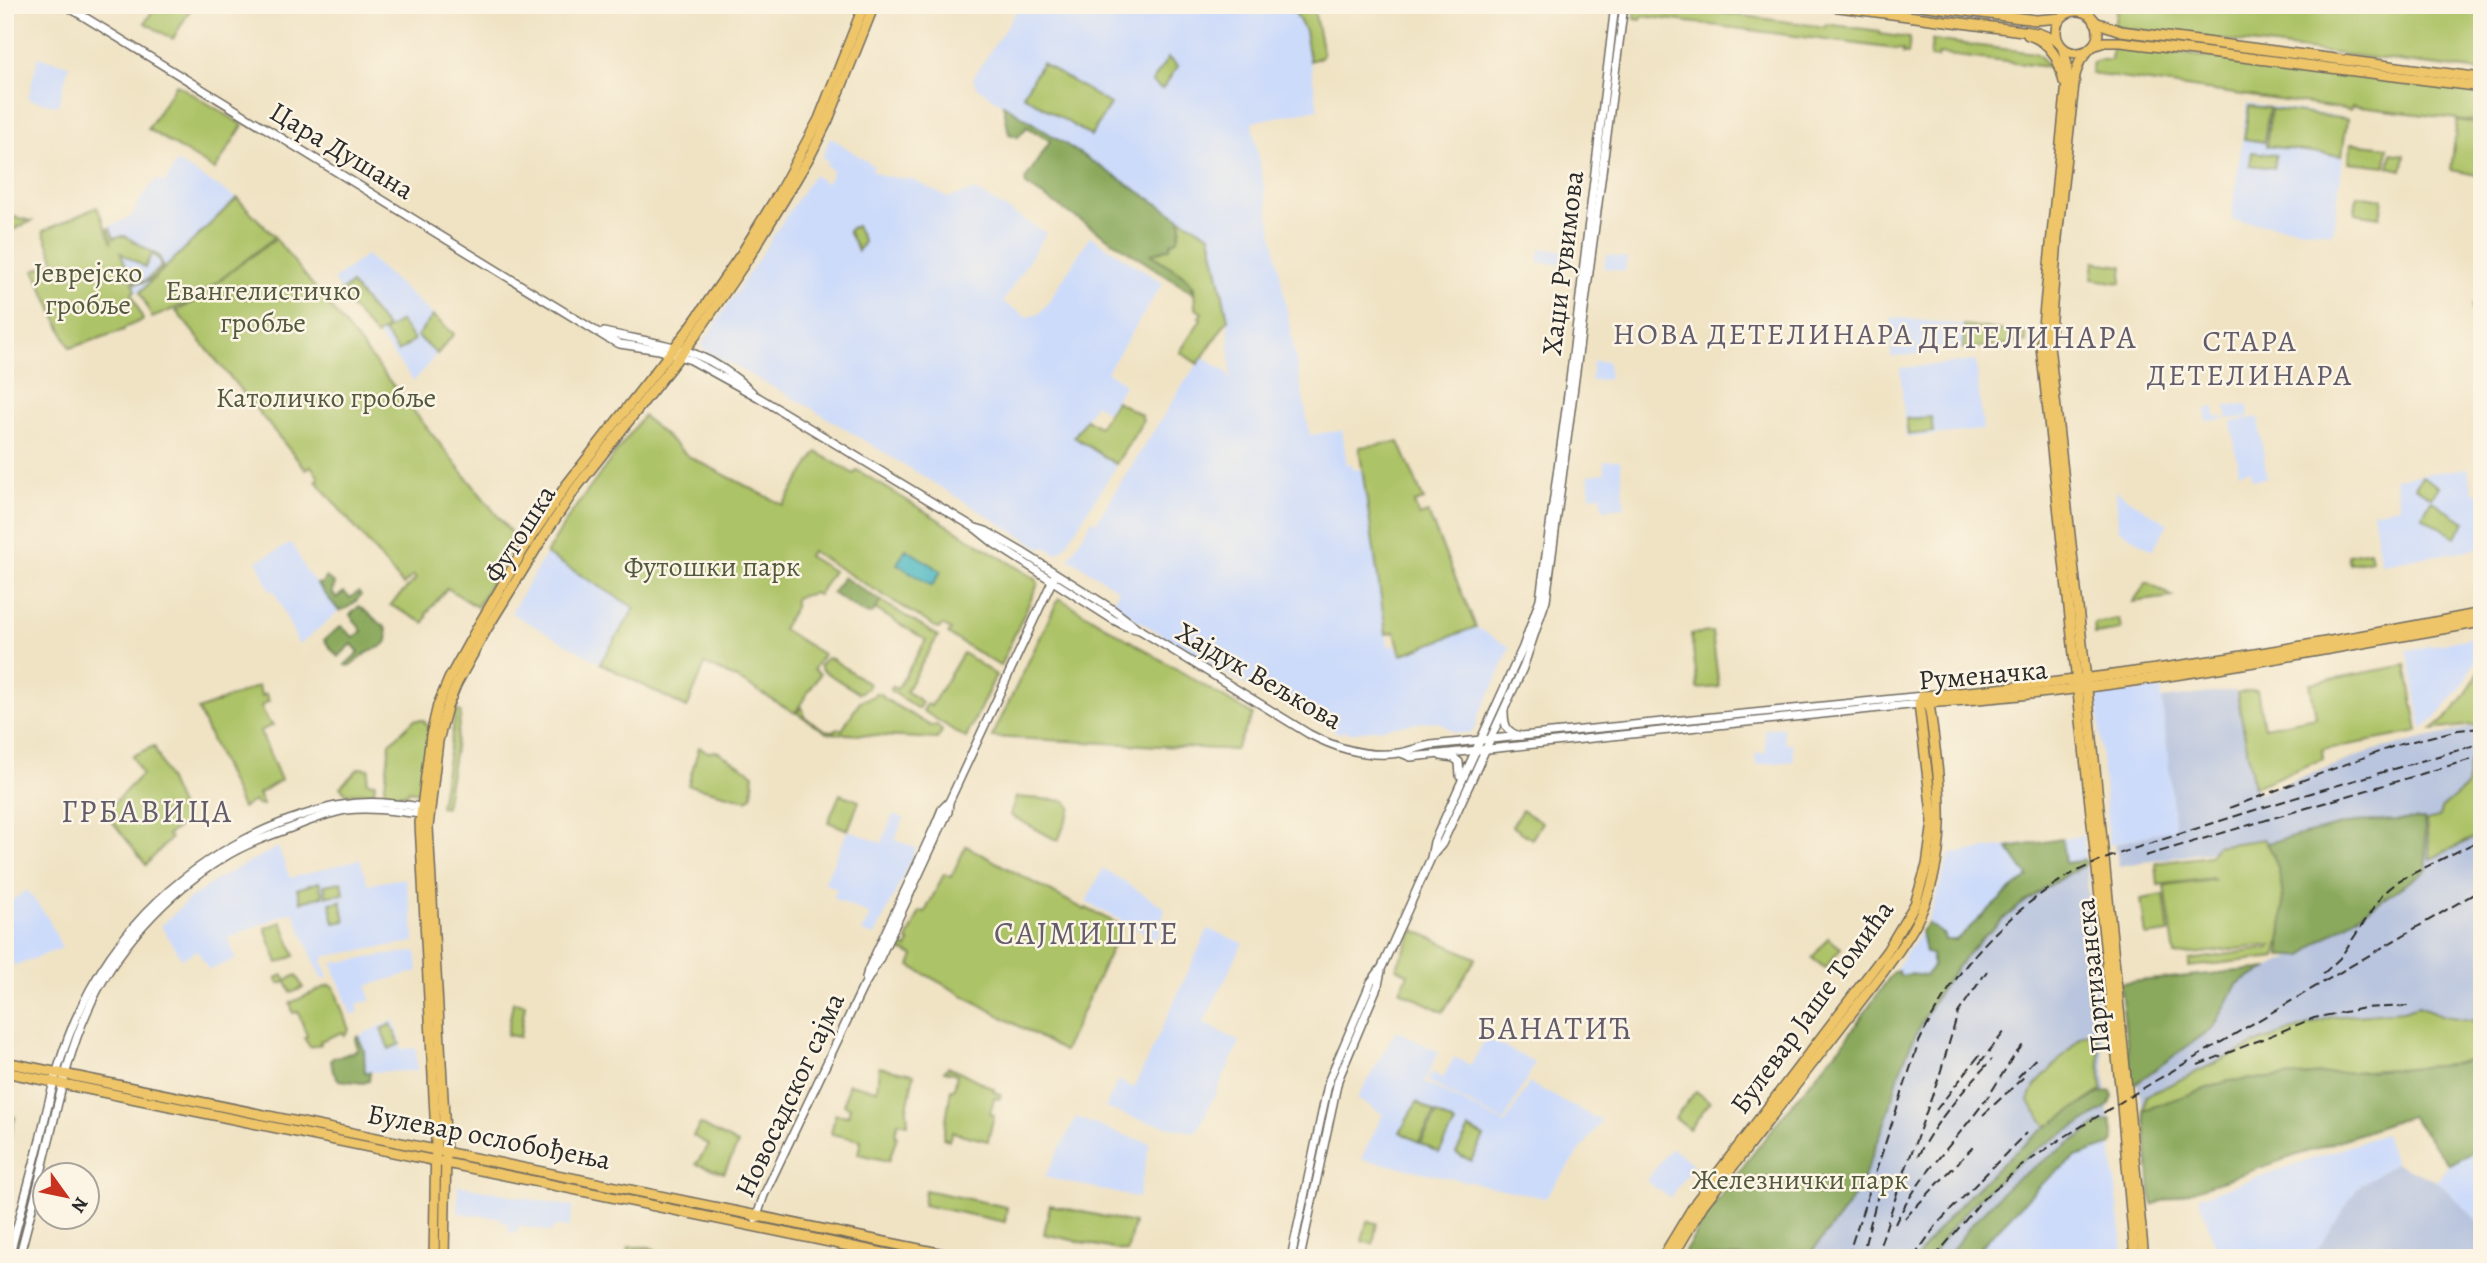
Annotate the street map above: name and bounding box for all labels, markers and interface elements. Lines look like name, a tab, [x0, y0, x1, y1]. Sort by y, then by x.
street label: Цара Душана	[263, 93, 421, 209]
street label: Хаџи Рувимова	[1533, 168, 1593, 357]
park label: Јеврејско гробље	[34, 254, 142, 324]
park label: Евангелистичко гробље	[165, 272, 361, 342]
district label: НОВА ДЕТЕЛИНАРА	[1612, 314, 1914, 354]
district label: ДЕТЕЛИНАРА	[1919, 315, 2137, 359]
district label: СТАРА ДЕТЕЛИНАРА	[2147, 321, 2353, 395]
park label: Католичко гробље	[216, 379, 436, 417]
street label: Футошка	[475, 478, 565, 590]
park label: Футошки парк	[624, 548, 800, 586]
street label: Хајдук Вељкова	[1169, 613, 1349, 739]
street label: Руменачка	[1917, 650, 2049, 700]
district label: ГРБАВИЦА	[61, 789, 233, 833]
street label: Булевар Јаше Томића	[1721, 892, 1903, 1122]
street label: Партизанска	[2066, 896, 2120, 1056]
district label: САЈМИШТЕ	[994, 911, 1180, 955]
street label: Новосадског сајма	[726, 986, 854, 1203]
district label: БАНАТИЋ	[1477, 1006, 1633, 1050]
street label: Булевар ослобођења	[364, 1095, 614, 1179]
park label: Железнички парк	[1692, 1161, 1908, 1199]
north arrow	[32, 1162, 102, 1232]
text: N	[65, 1192, 94, 1218]

